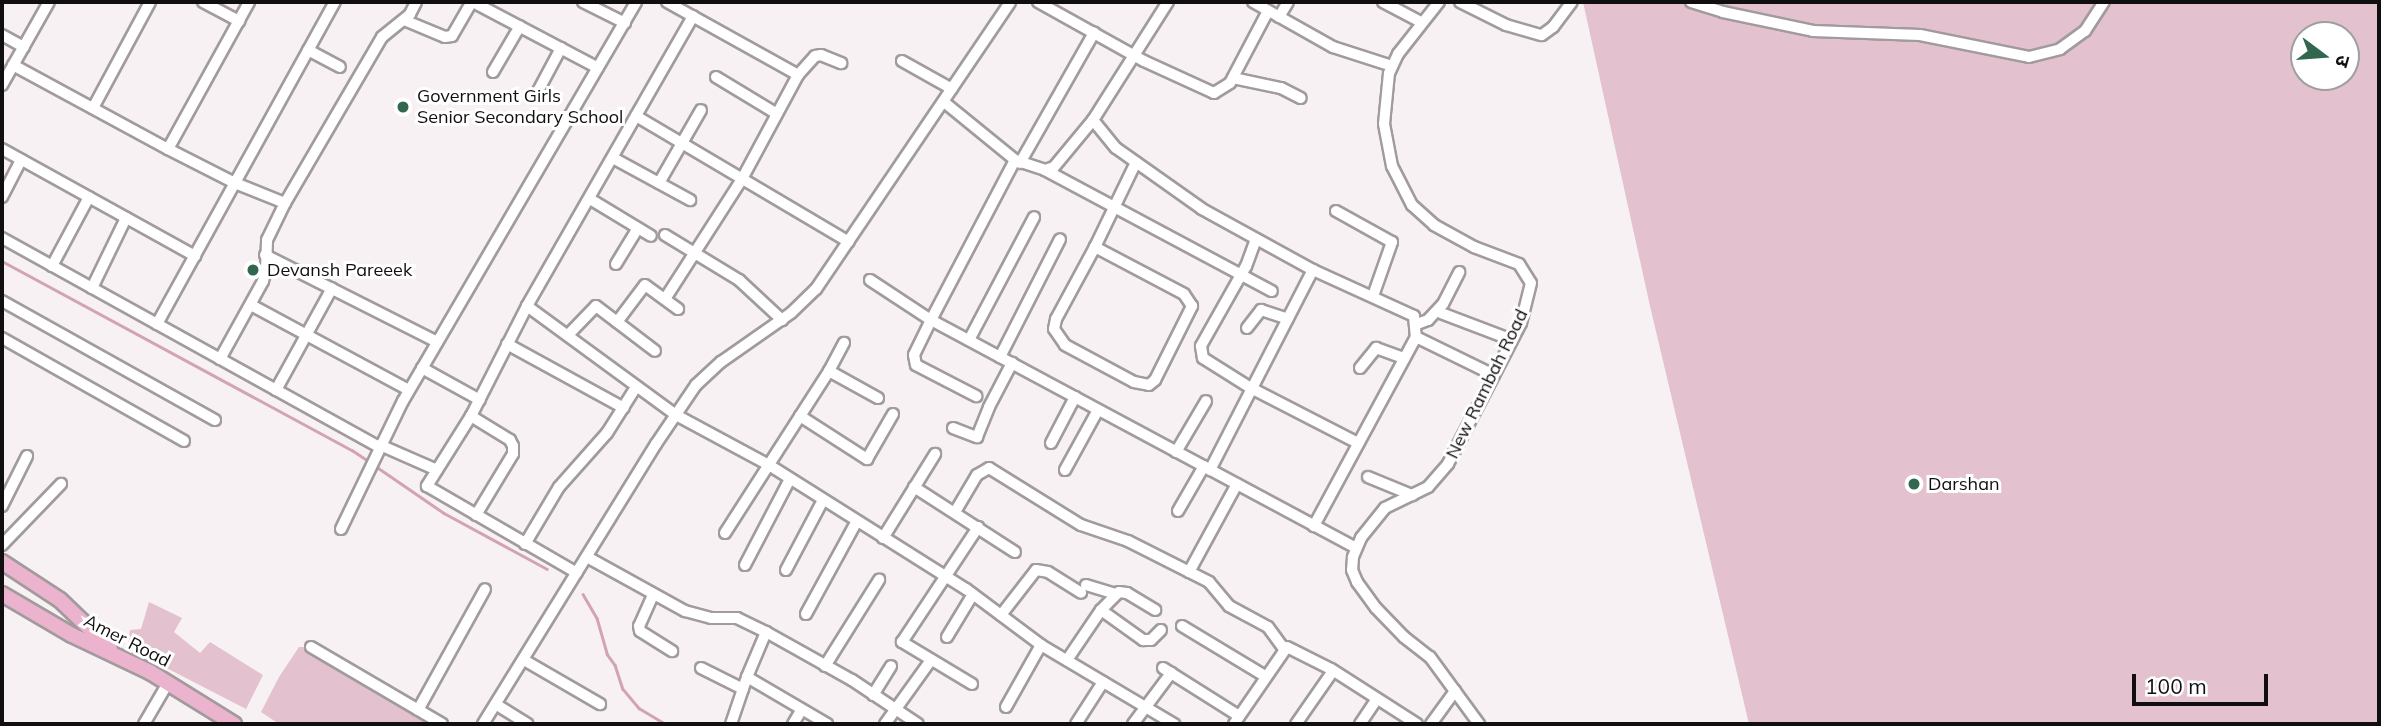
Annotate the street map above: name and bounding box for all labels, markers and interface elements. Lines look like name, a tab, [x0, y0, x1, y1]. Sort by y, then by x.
north arrow	[2290, 21, 2360, 91]
text: उ	[2330, 53, 2356, 70]
place label: Government Girls Senior Secondary School	[417, 86, 623, 128]
marker: Government Girls Senior Secondary School	[395, 99, 411, 115]
place label: Devansh Pareeek	[267, 259, 412, 281]
marker: Devansh Pareeek	[245, 262, 261, 278]
street label: New Rambah Road	[1441, 306, 1533, 462]
place label: Darshan	[1928, 473, 2000, 495]
marker: Darshan	[1906, 476, 1922, 492]
street label: Amer Road	[80, 610, 174, 672]
scale bar	[2136, 660, 2272, 704]
text: 100 m	[2145, 673, 2207, 699]

